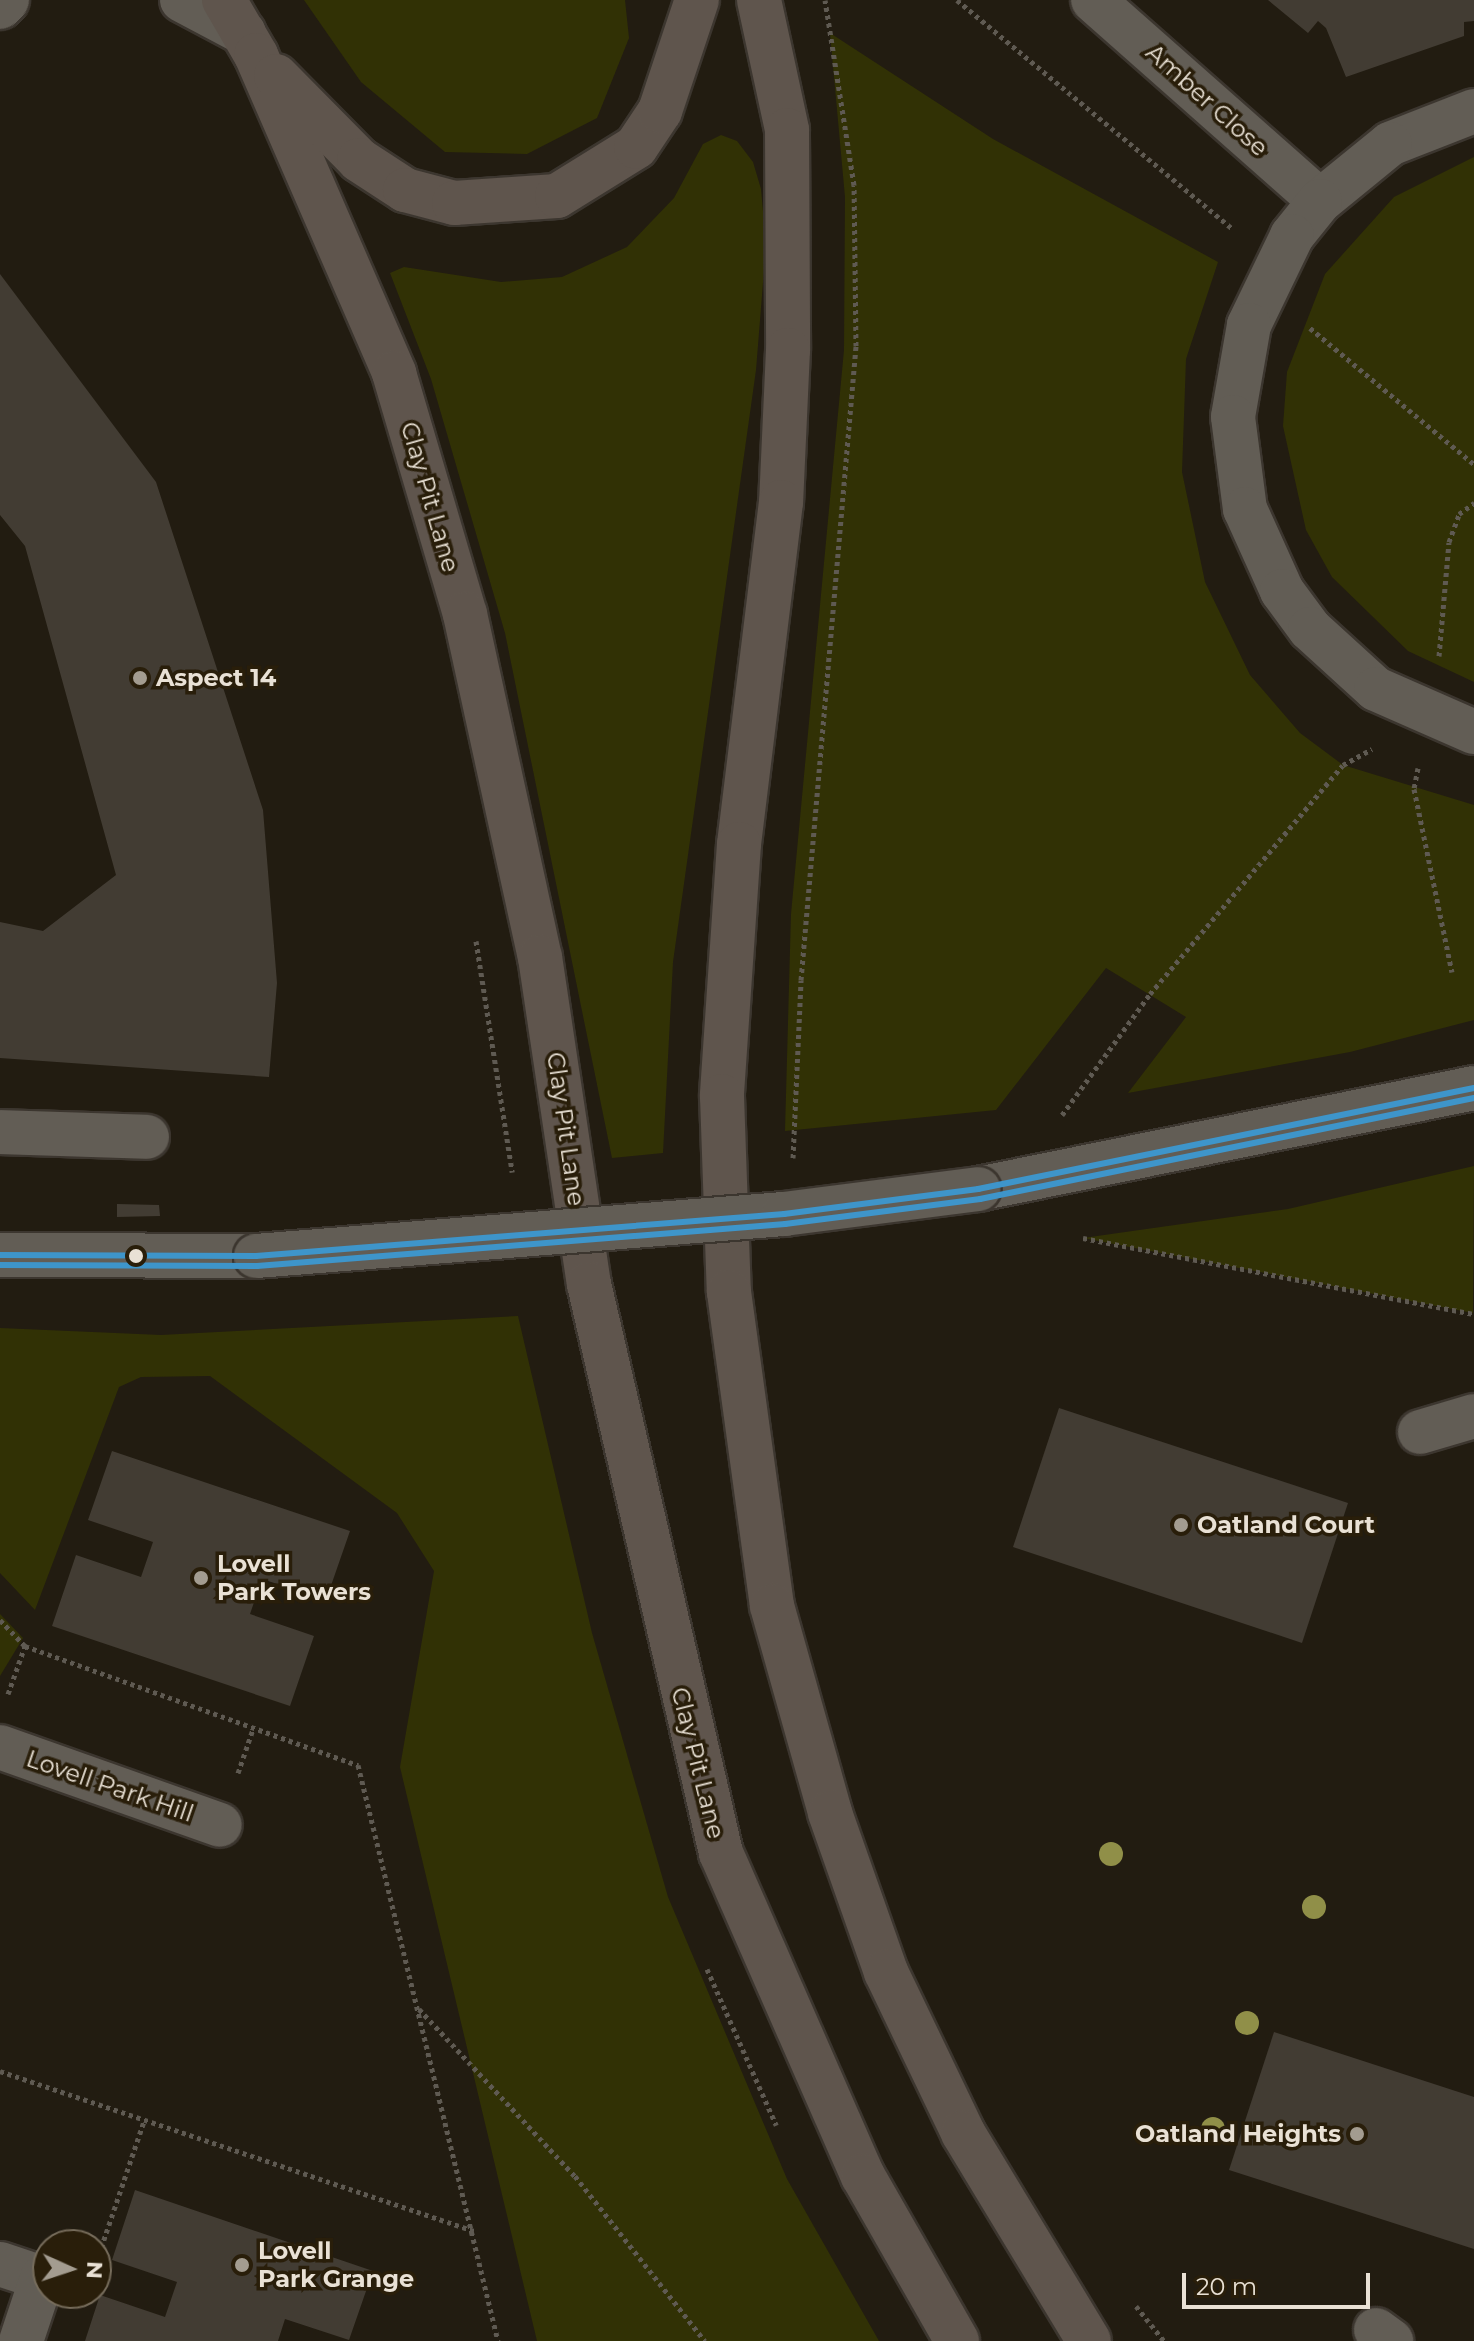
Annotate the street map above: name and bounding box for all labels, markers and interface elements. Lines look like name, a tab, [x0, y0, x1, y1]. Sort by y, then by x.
street label: Amber Close	[1140, 38, 1274, 162]
street label: Clay Pit Lane	[395, 419, 465, 575]
place label: Aspect 14	[156, 664, 276, 692]
marker: Aspect 14	[131, 669, 149, 687]
street label: Clay Pit Lane	[541, 1050, 591, 1208]
unlabelled marker	[128, 1248, 144, 1264]
place label: Oatland Court	[1197, 1511, 1375, 1539]
marker: Oatland Court	[1172, 1516, 1190, 1534]
place label: Lovell Park Towers	[217, 1550, 371, 1606]
marker: Lovell Park Towers	[192, 1569, 210, 1587]
street label: Clay Pit Lane	[665, 1684, 731, 1842]
street label: Lovell Park Hill	[23, 1744, 197, 1828]
place label: Oatland Heights	[1135, 2120, 1341, 2148]
marker: Oatland Heights	[1348, 2125, 1366, 2143]
north arrow	[32, 2229, 112, 2309]
place label: Lovell Park Grange	[258, 2237, 414, 2293]
marker: Lovell Park Grange	[233, 2256, 251, 2274]
scale bar	[1186, 2257, 1374, 2307]
text: N	[81, 2261, 108, 2280]
text: 20 m	[1196, 2272, 1257, 2301]

